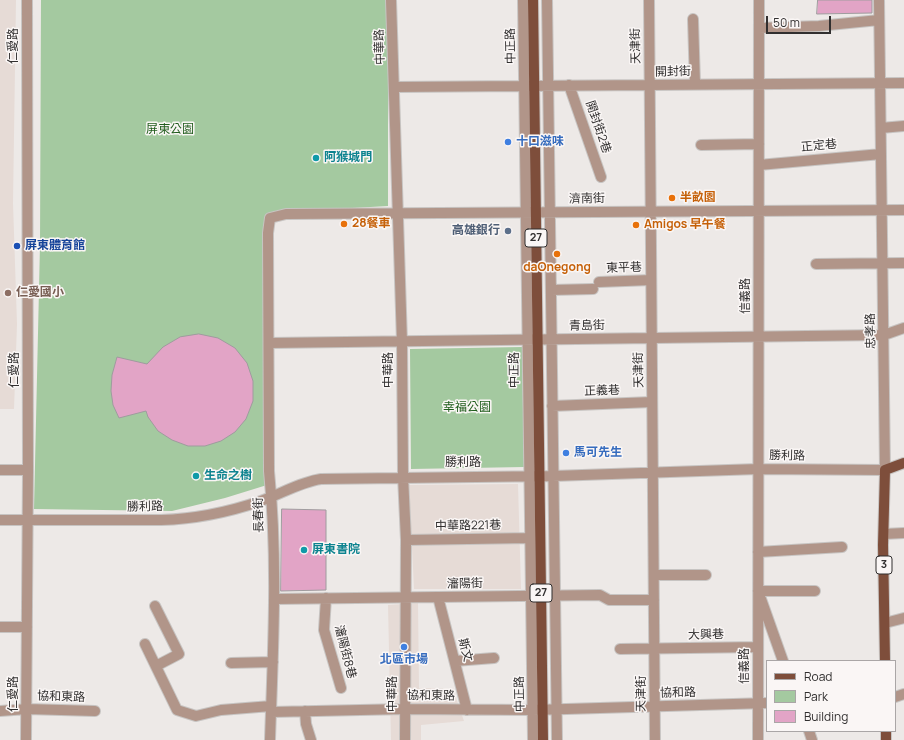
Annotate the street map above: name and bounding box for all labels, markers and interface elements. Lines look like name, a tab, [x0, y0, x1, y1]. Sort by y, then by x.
scale bar	[768, 8, 833, 34]
text: 50 m	[773, 14, 800, 31]
street label: 仁愛路	[7, 28, 21, 64]
street label: 中正路	[503, 28, 519, 64]
street label: 天津街	[628, 28, 644, 64]
street label: 中華路	[372, 29, 388, 65]
street label: 開封街	[655, 64, 691, 80]
street label: 開封街2巷	[582, 99, 614, 155]
park label: 屏東公園	[146, 123, 194, 137]
place label: 十口滋味	[516, 135, 564, 149]
marker: 十口滋味	[503, 137, 513, 147]
street label: 正定巷	[800, 137, 838, 155]
place label: 阿猴城門	[324, 151, 372, 165]
marker: 阿猴城門	[311, 153, 321, 163]
street label: 濟南街	[569, 191, 605, 207]
place label: 半畝園	[680, 191, 716, 205]
marker: 半畝園	[667, 193, 677, 203]
place label: 28餐車	[352, 217, 390, 231]
place label: Amigos 早午餐	[644, 218, 726, 232]
marker: 28餐車	[339, 219, 349, 229]
marker: Amigos 早午餐	[631, 220, 641, 230]
place label: 高雄銀行	[452, 224, 500, 238]
marker: 高雄銀行	[503, 226, 513, 236]
road number: 27	[525, 229, 547, 247]
place label: 屏東體育館	[25, 239, 85, 253]
marker: 屏東體育館	[12, 241, 22, 251]
marker: daOnegong	[552, 249, 562, 259]
street label: 東平巷	[606, 260, 642, 276]
place label: daOnegong	[523, 261, 591, 275]
street label: 信義路	[739, 278, 753, 314]
place label: 仁愛國小	[16, 286, 64, 300]
marker: 仁愛國小	[3, 288, 13, 298]
street label: 忠孝路	[863, 313, 879, 349]
street label: 青島街	[569, 318, 605, 334]
street label: 仁愛路	[8, 352, 22, 388]
street label: 中華路	[382, 352, 396, 388]
street label: 中正路	[508, 352, 522, 388]
street label: 天津街	[631, 352, 647, 388]
street label: 正義巷	[584, 383, 620, 399]
park label: 幸福公園	[443, 401, 491, 415]
place label: 馬可先生	[574, 446, 622, 460]
marker: 馬可先生	[561, 448, 571, 458]
street label: 勝利路	[769, 448, 805, 464]
street label: 勝利路	[445, 456, 481, 470]
place label: 生命之樹	[204, 469, 252, 483]
marker: 生命之樹	[191, 471, 201, 481]
street label: 長春街	[251, 497, 267, 533]
street label: 勝利路	[127, 499, 163, 515]
street label: 中華路221巷	[435, 518, 501, 534]
place label: 屏東書院	[312, 543, 360, 557]
marker: 屏東書院	[299, 545, 309, 555]
road number: 3	[876, 556, 892, 574]
street label: 瀋陽街	[447, 576, 483, 592]
road number: 27	[530, 584, 552, 602]
street label: 瀋陽街8巷	[331, 624, 359, 680]
street label: 大興巷	[688, 627, 724, 643]
street label: 斯文	[455, 637, 475, 663]
marker: 北區市場	[399, 642, 409, 652]
street label: 信義路	[738, 648, 752, 684]
place label: 北區市場	[380, 653, 428, 667]
legend	[766, 660, 896, 732]
text: Road	[804, 668, 832, 685]
street label: 仁愛路	[7, 676, 21, 712]
street label: 中華路	[386, 676, 400, 712]
street label: 中正路	[512, 676, 528, 712]
street label: 天津街	[635, 676, 649, 712]
street label: 協和路	[660, 685, 696, 701]
street label: 協和東路	[407, 688, 455, 704]
text: Park	[804, 688, 828, 705]
street label: 協和東路	[37, 689, 85, 705]
text: Building	[804, 708, 848, 725]

